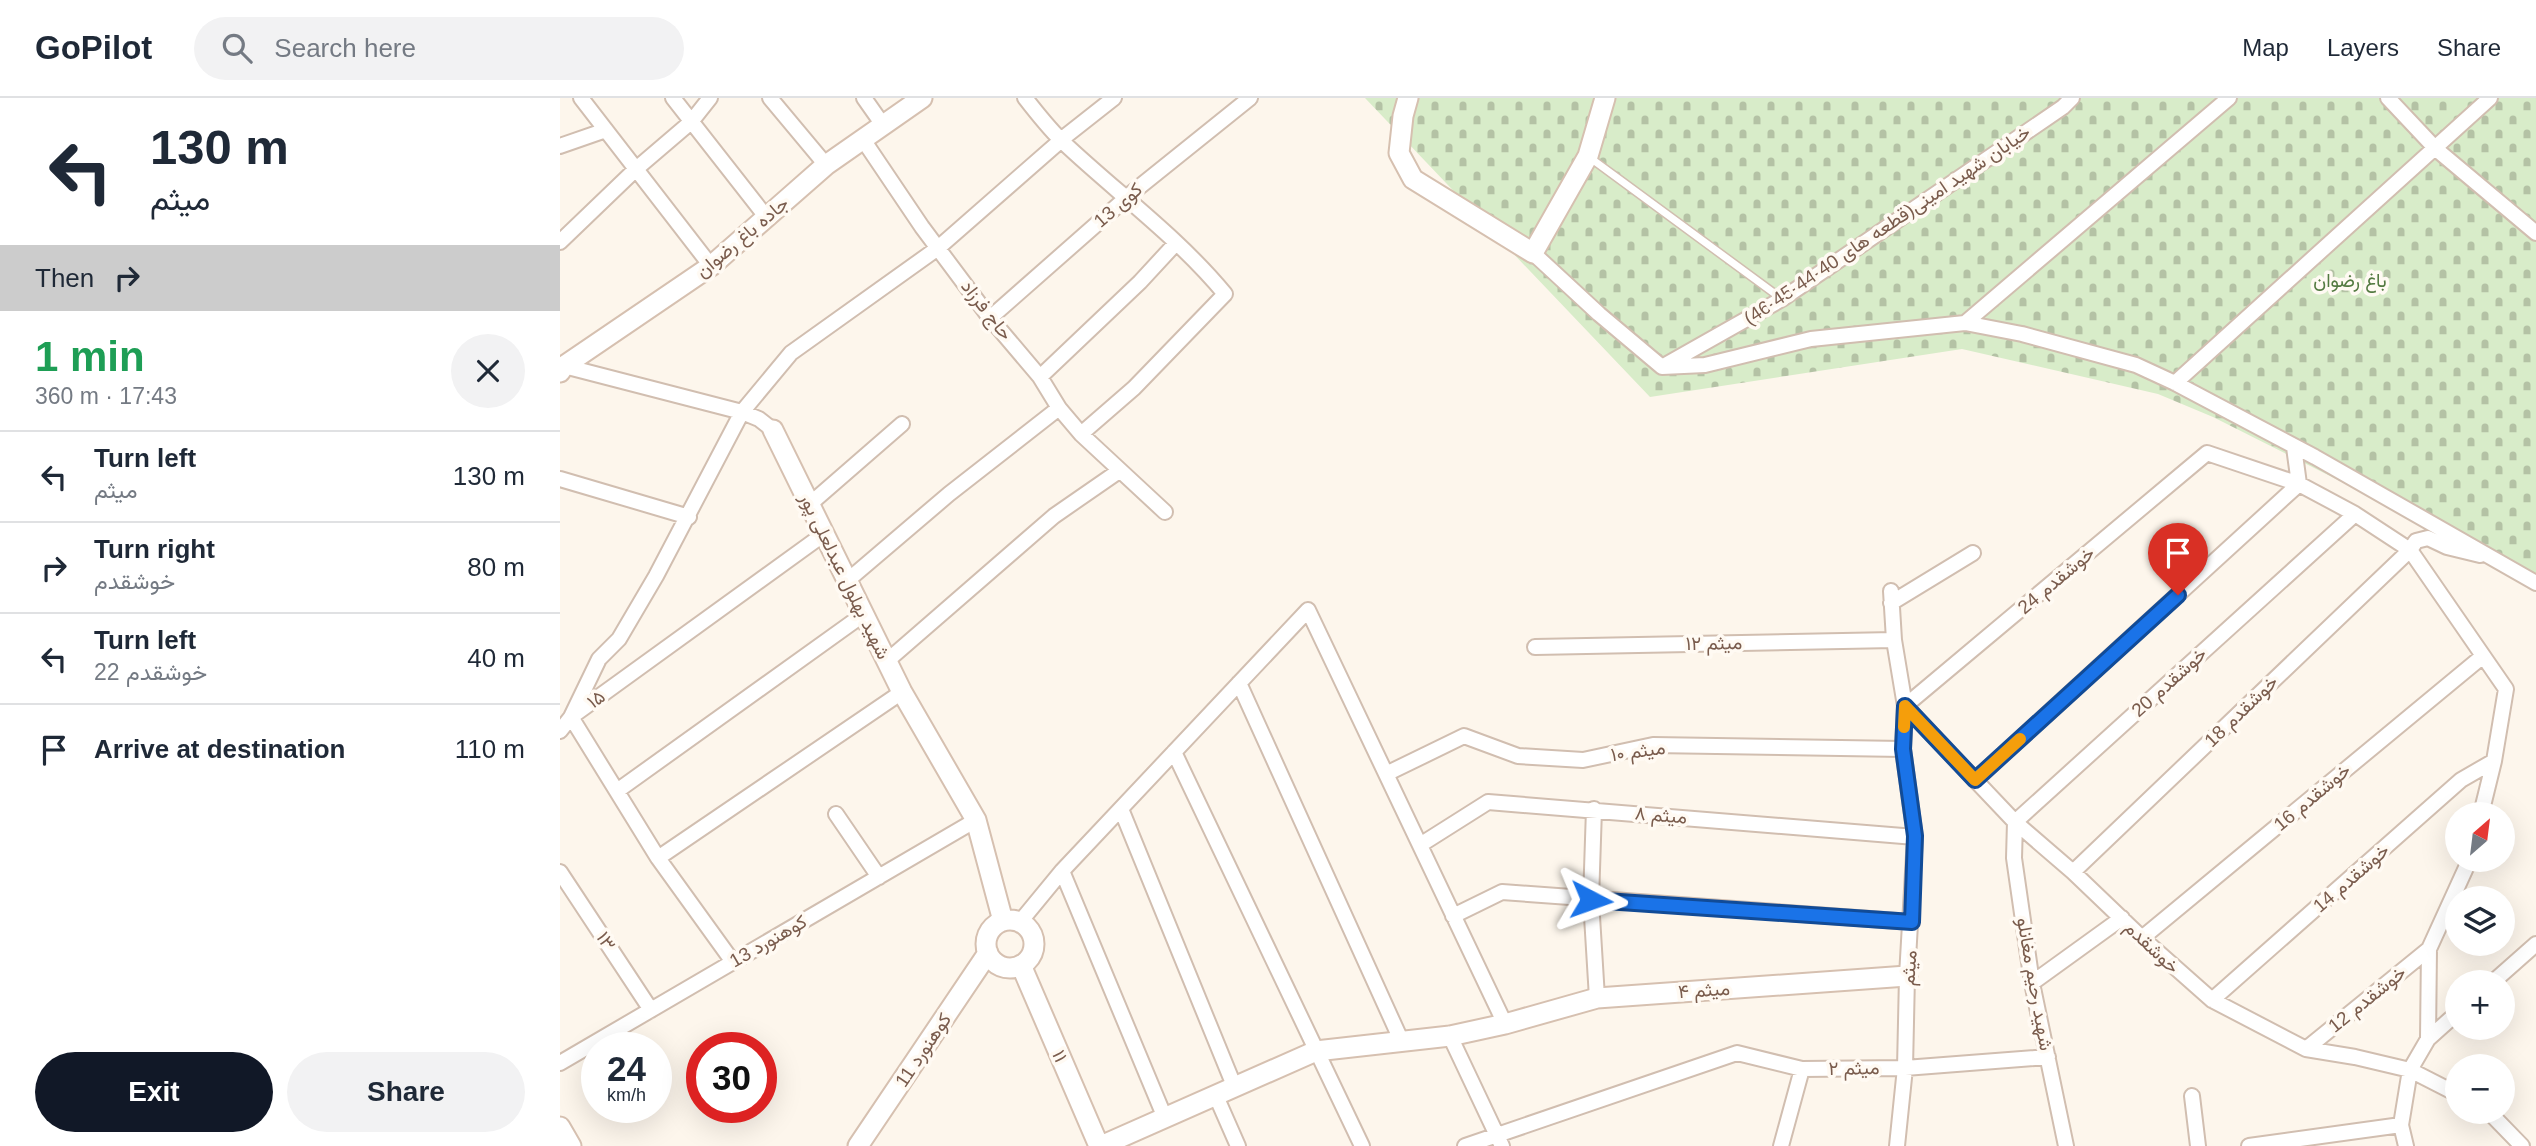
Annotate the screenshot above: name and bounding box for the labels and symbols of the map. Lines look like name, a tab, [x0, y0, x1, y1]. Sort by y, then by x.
street label: خیابان شهید امینی(قطعه های 40-44-45-46)	[1740, 121, 2035, 330]
street label: کوی 13	[1090, 178, 1147, 232]
street label: جاده باغ رضوان	[691, 192, 794, 283]
park label: باغ رضوان	[2313, 270, 2387, 293]
street label: حاج فرزاد	[956, 276, 1017, 345]
street label: شهید بهلول عبدلعلی پور	[792, 489, 894, 664]
pin	[2148, 523, 2208, 595]
street label: خوشقدم 24	[2013, 542, 2100, 620]
street label: ۱۲ میثم	[1686, 632, 1743, 656]
street label: خوشقدم 20	[2127, 643, 2212, 723]
street label: خوشقدم 18	[2200, 671, 2283, 752]
street label: ۱۵	[583, 686, 609, 712]
street label: ۱۰ میثم	[1609, 737, 1667, 767]
street label: خوشقدم 16	[2269, 759, 2356, 837]
street label: ۸ میثم	[1634, 802, 1688, 830]
north arrow	[2445, 802, 2515, 872]
street label: خوشقدم 14	[2309, 839, 2394, 918]
position arrow	[1554, 863, 1628, 937]
street label: کوهنورد 13	[726, 911, 811, 972]
street label: شهید رحیم مغانلو	[2011, 916, 2057, 1052]
street label: خوشقدم	[2119, 916, 2184, 979]
street label: ۱۳	[592, 928, 620, 954]
street label: میثم	[1897, 949, 1923, 987]
street label: خوشقدم 12	[2324, 961, 2411, 1038]
street label: ۴ میثم	[1677, 978, 1731, 1004]
street label: کوهنورد 11	[891, 1009, 956, 1091]
speed limit sign: 30	[686, 1032, 777, 1123]
street label: ۱۱	[1048, 1047, 1072, 1065]
street label: ۲ میثم	[1828, 1057, 1880, 1081]

